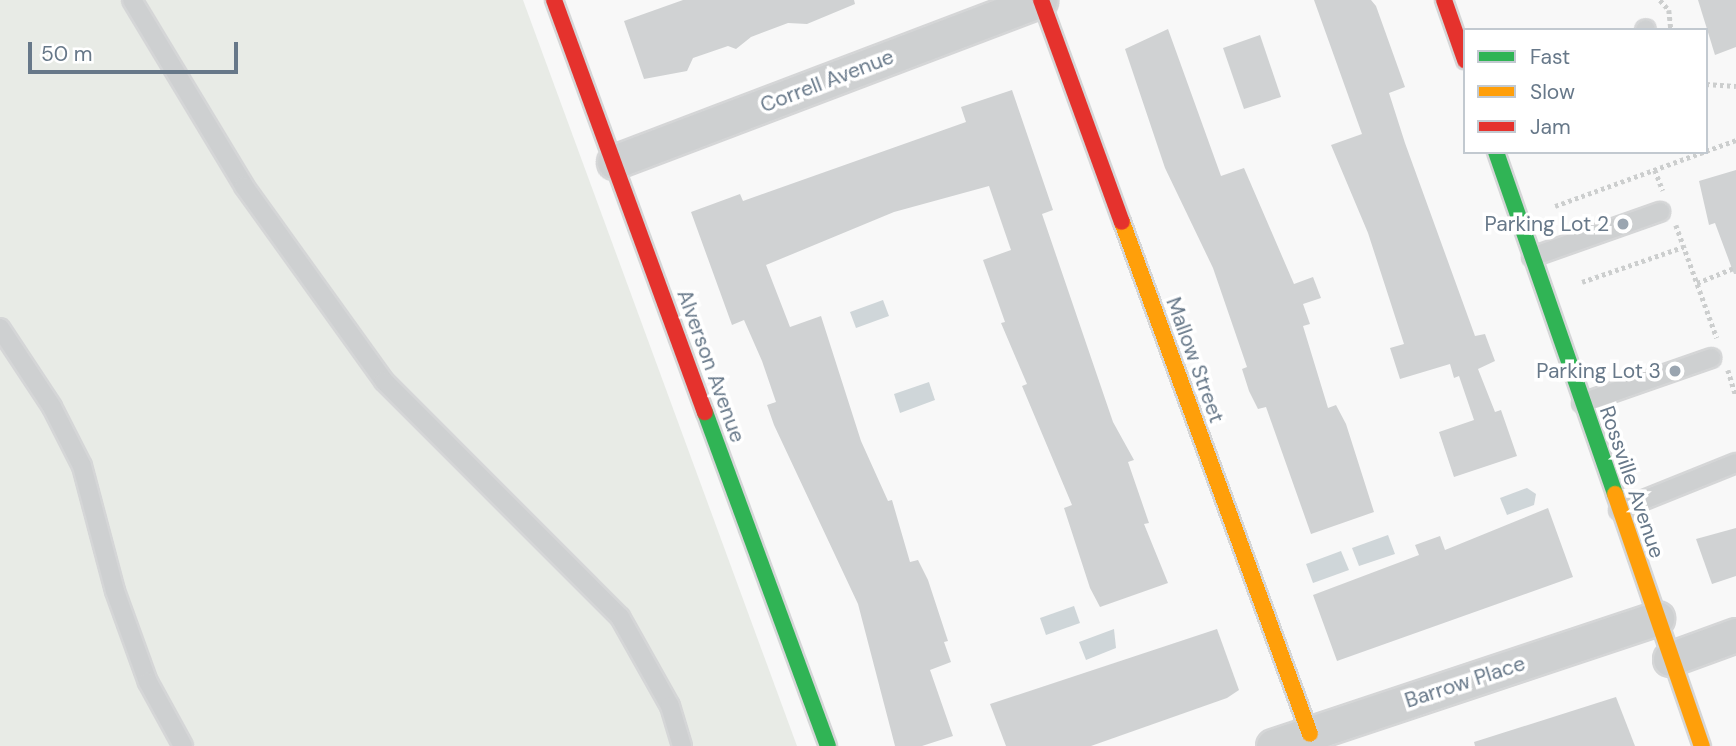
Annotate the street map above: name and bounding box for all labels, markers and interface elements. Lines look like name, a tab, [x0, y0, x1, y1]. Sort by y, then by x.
scale bar	[32, 28, 242, 72]
legend	[1463, 28, 1708, 154]
text: 50 m	[41, 40, 92, 68]
text: Fast	[1530, 43, 1570, 71]
street label: Correll Avenue	[757, 44, 897, 118]
text: Slow	[1530, 78, 1575, 106]
text: Jam	[1530, 113, 1571, 141]
place label: Parking Lot 2	[1485, 211, 1609, 237]
marker: Parking Lot 2	[1615, 216, 1631, 232]
street label: Alverson Avenue	[672, 286, 750, 446]
street label: Mallow Street	[1161, 294, 1229, 426]
place label: Parking Lot 3	[1536, 358, 1661, 384]
marker: Parking Lot 3	[1667, 363, 1683, 379]
street label: Rossville Avenue	[1594, 403, 1670, 561]
street label: Barrow Place	[1402, 651, 1528, 713]

